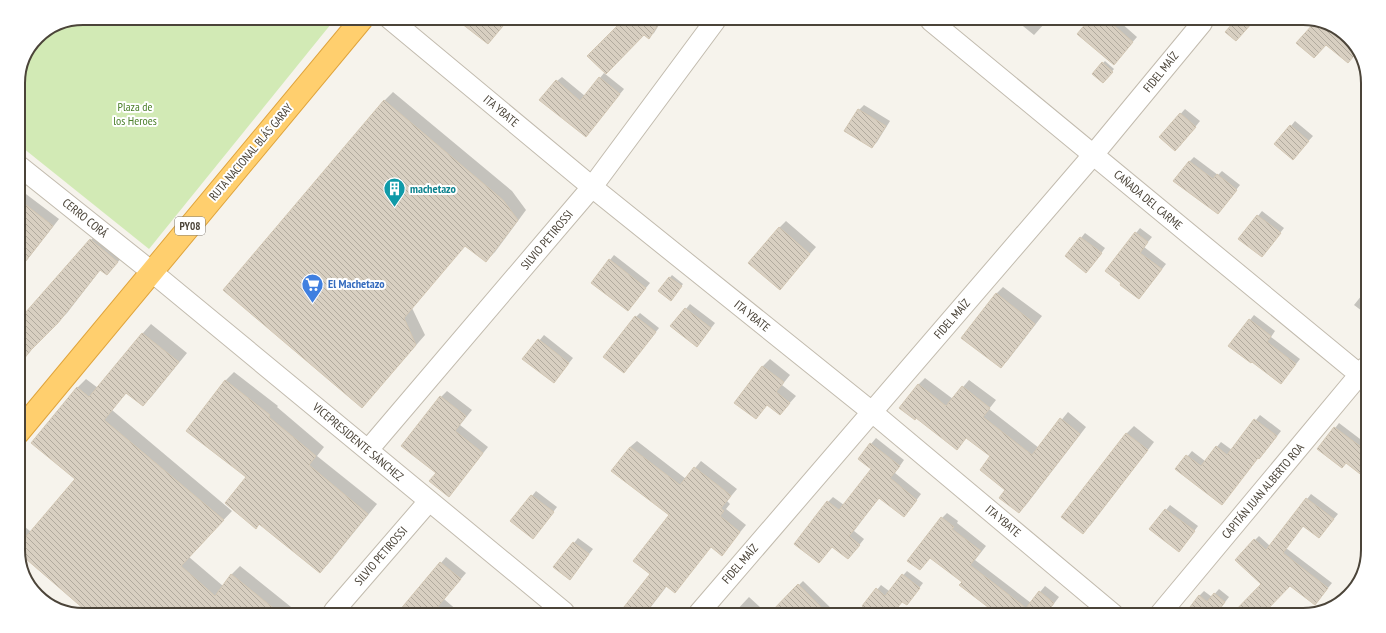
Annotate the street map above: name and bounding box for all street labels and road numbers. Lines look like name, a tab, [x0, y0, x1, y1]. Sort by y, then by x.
street label: FIDEL MAÍZ	[1140, 48, 1181, 95]
street label: ITA YBATE	[481, 91, 522, 130]
street label: RUTA NACIONAL BLÁS GARAY	[206, 100, 296, 203]
street label: CAÑADA DEL CARME	[1111, 167, 1186, 233]
street label: CERRO CORÁ	[60, 195, 111, 241]
street label: SILVIO PETIROSSI	[517, 207, 576, 273]
road number: PY08	[175, 217, 205, 235]
street label: FIDEL MAÍZ	[930, 296, 973, 342]
street label: ITA YBATE	[731, 297, 773, 335]
street label: VICEPRESIDENTE SÁNCHEZ	[309, 399, 407, 484]
street label: CAPITÁN JUAN ALBERTO ROA	[1218, 440, 1307, 542]
street label: ITA YBATE	[983, 501, 1024, 540]
street label: SILVIO PETIROSSI	[351, 523, 410, 588]
street label: FIDEL MAÍZ	[718, 541, 761, 587]

